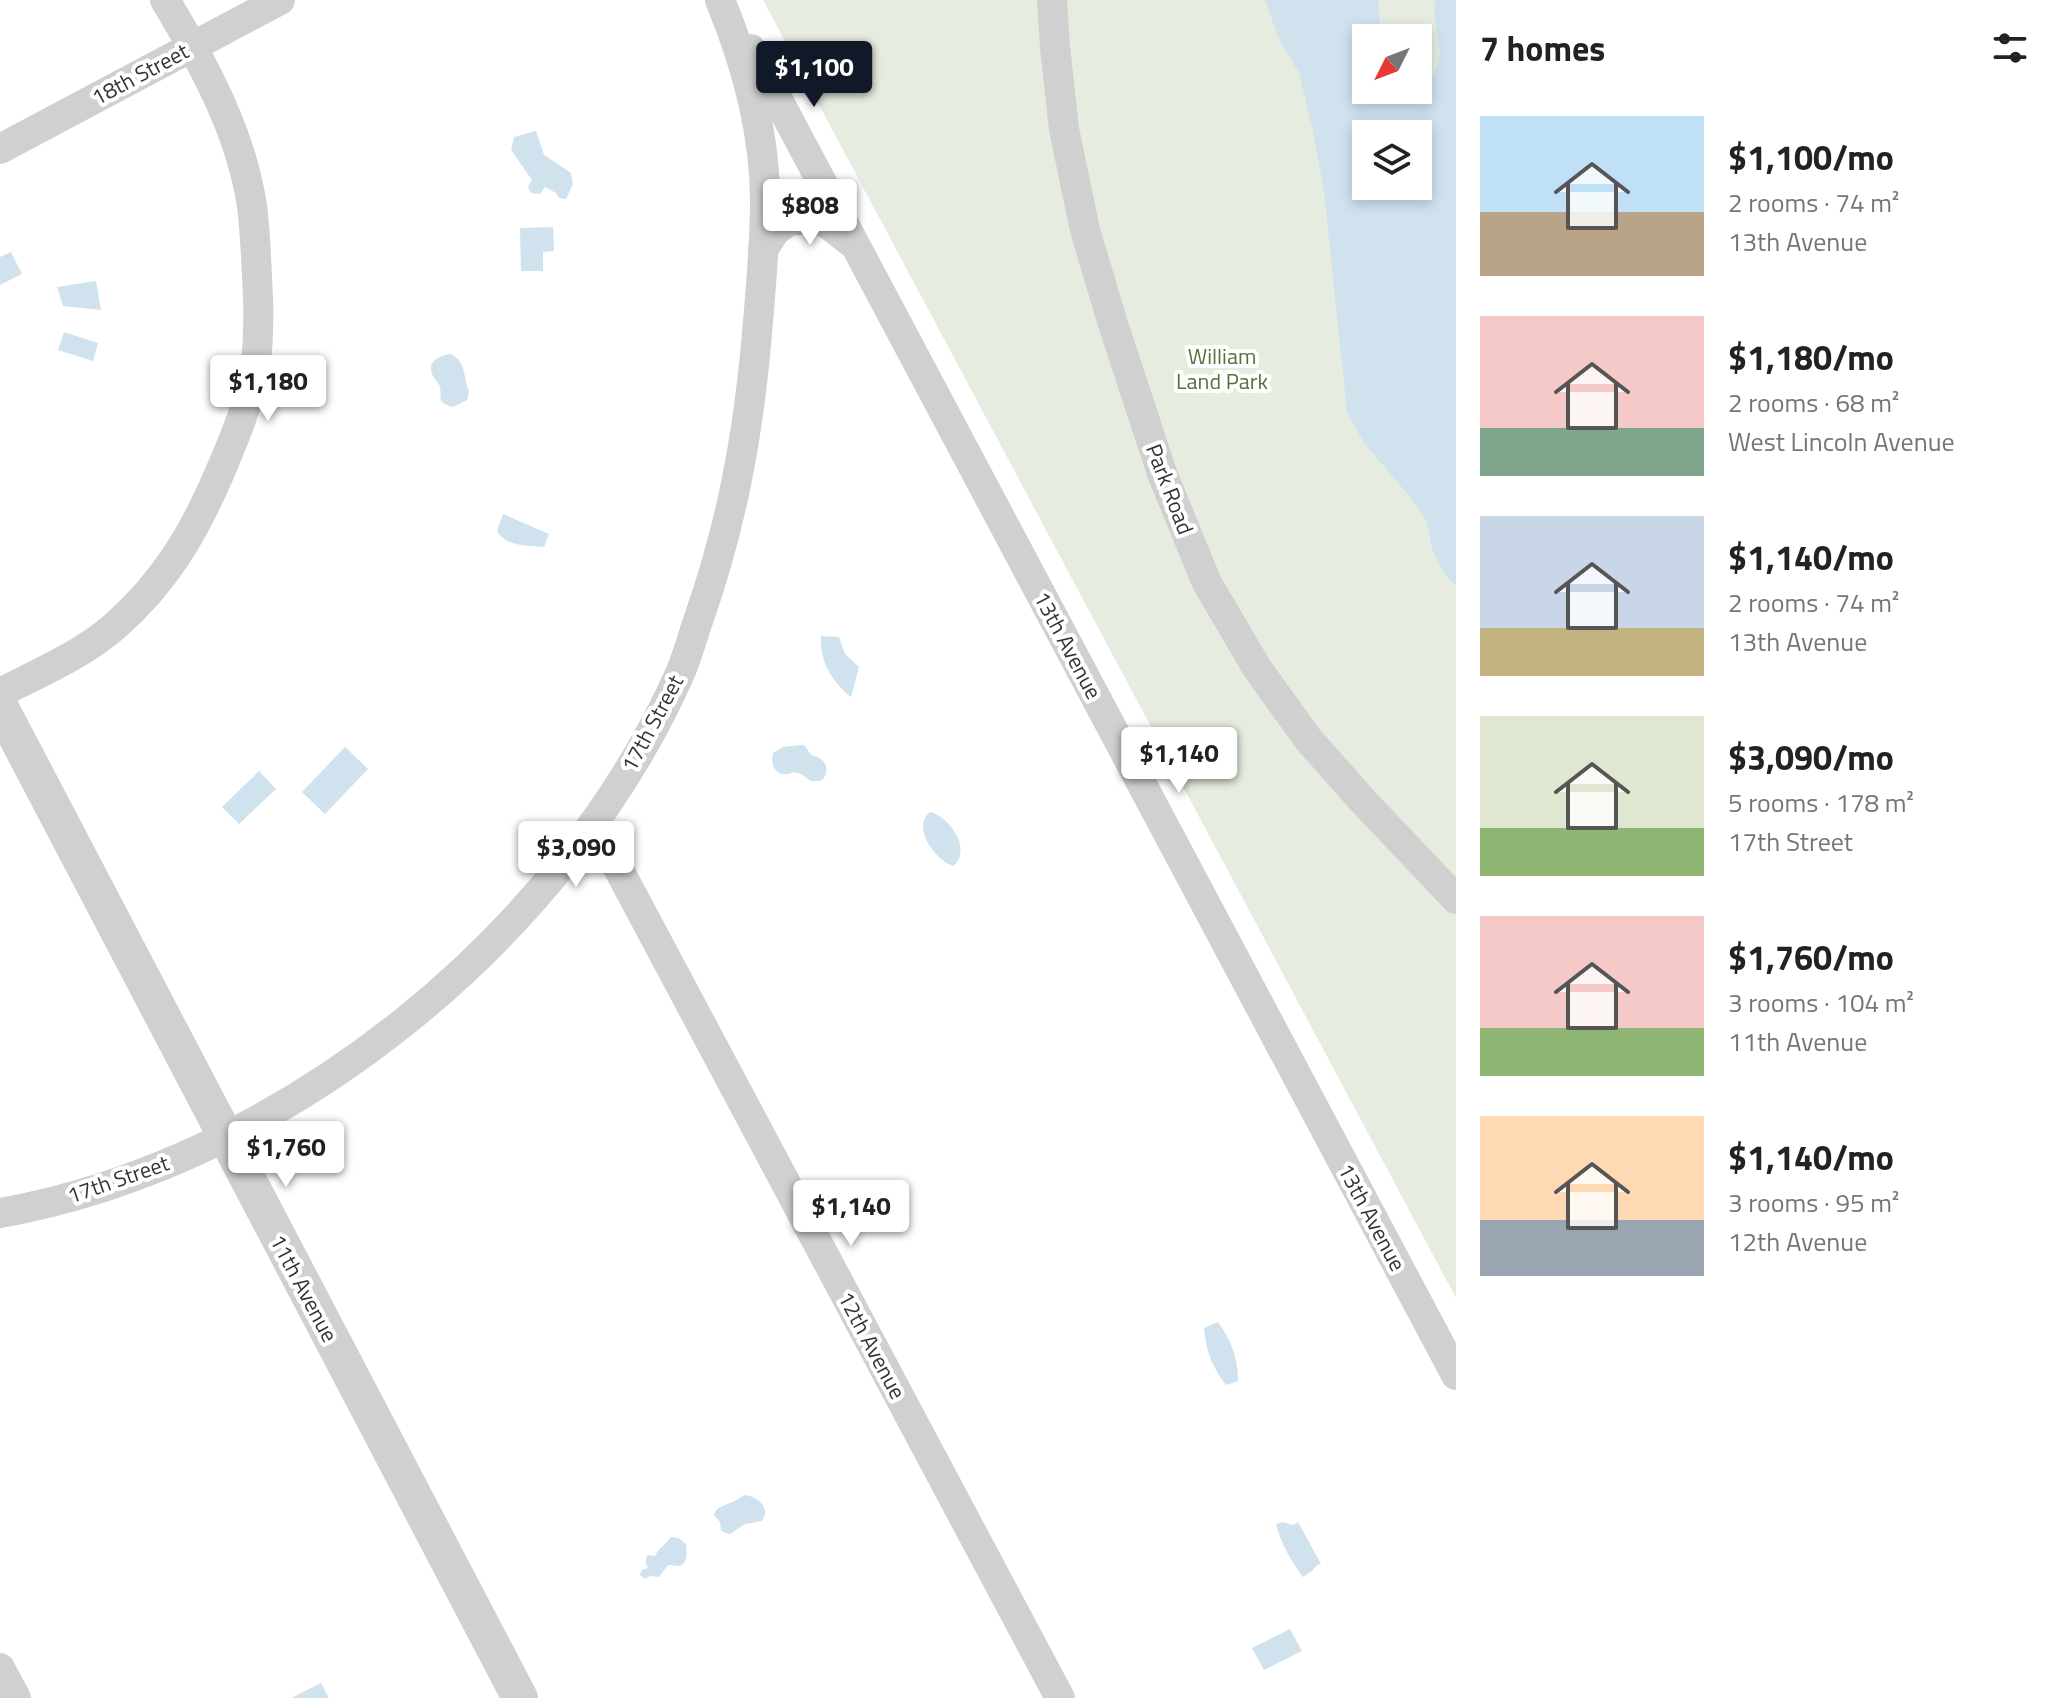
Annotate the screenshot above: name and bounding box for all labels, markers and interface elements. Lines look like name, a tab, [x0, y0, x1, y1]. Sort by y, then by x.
text: 7 homes	[1480, 22, 1605, 74]
north arrow	[1352, 24, 1432, 104]
map controls	[1352, 24, 1432, 200]
icon: filters	[1988, 26, 2032, 70]
street label: 18th Street	[85, 34, 195, 114]
pin: $1,100	[749, 41, 879, 109]
text: $1,100	[774, 47, 854, 86]
button: layers	[1352, 120, 1432, 200]
text: $1,100/mo	[1728, 131, 1894, 183]
icon: home	[1544, 148, 1640, 244]
pin: $808	[763, 179, 857, 247]
text: 2 rooms · 74 m²	[1728, 183, 1899, 222]
text: $808	[781, 185, 839, 224]
text: 13th Avenue	[1728, 222, 1867, 261]
text: $1,180/mo	[1728, 331, 1894, 383]
park label: William Land Park	[1176, 339, 1268, 398]
icon: home	[1544, 348, 1640, 444]
pin: $1,180	[203, 355, 333, 423]
text: $1,180	[228, 361, 308, 400]
text: 2 rooms · 68 m²	[1728, 383, 1899, 422]
text: West Lincoln Avenue	[1728, 422, 1955, 461]
street label: Park Road	[1137, 439, 1203, 539]
text: $1,140/mo	[1728, 531, 1894, 583]
icon: home	[1544, 548, 1640, 644]
text: 2 rooms · 74 m²	[1728, 583, 1899, 622]
street label: 13th Avenue	[1025, 585, 1111, 705]
text: 13th Avenue	[1728, 622, 1867, 661]
street label: 17th Street	[612, 668, 692, 778]
pin: $1,140	[1114, 727, 1244, 795]
text: $3,090/mo	[1728, 731, 1894, 783]
text: $1,140	[1139, 733, 1219, 772]
icon: home	[1544, 748, 1640, 844]
text: 5 rooms · 178 m²	[1728, 783, 1914, 822]
pin: $3,090	[511, 821, 641, 889]
text: 17th Street	[1728, 822, 1853, 861]
text: $3,090	[536, 827, 616, 866]
text: $1,760/mo	[1728, 931, 1894, 983]
icon: home	[1544, 948, 1640, 1044]
text: 3 rooms · 104 m²	[1728, 983, 1914, 1022]
text: 11th Avenue	[1728, 1022, 1867, 1061]
pin: $1,760	[221, 1121, 351, 1189]
text: $1,760	[246, 1127, 326, 1166]
text: $1,140/mo	[1728, 1131, 1894, 1183]
street label: 17th Street	[62, 1146, 174, 1212]
icon: home	[1544, 1148, 1640, 1244]
street label: 13th Avenue	[1329, 1157, 1415, 1277]
pin: $1,140	[786, 1180, 916, 1248]
text: 3 rooms · 95 m²	[1728, 1183, 1899, 1222]
text: $1,140	[811, 1186, 891, 1225]
text: 12th Avenue	[1728, 1222, 1867, 1261]
street label: 11th Avenue	[261, 1228, 347, 1348]
street label: 12th Avenue	[829, 1285, 915, 1405]

